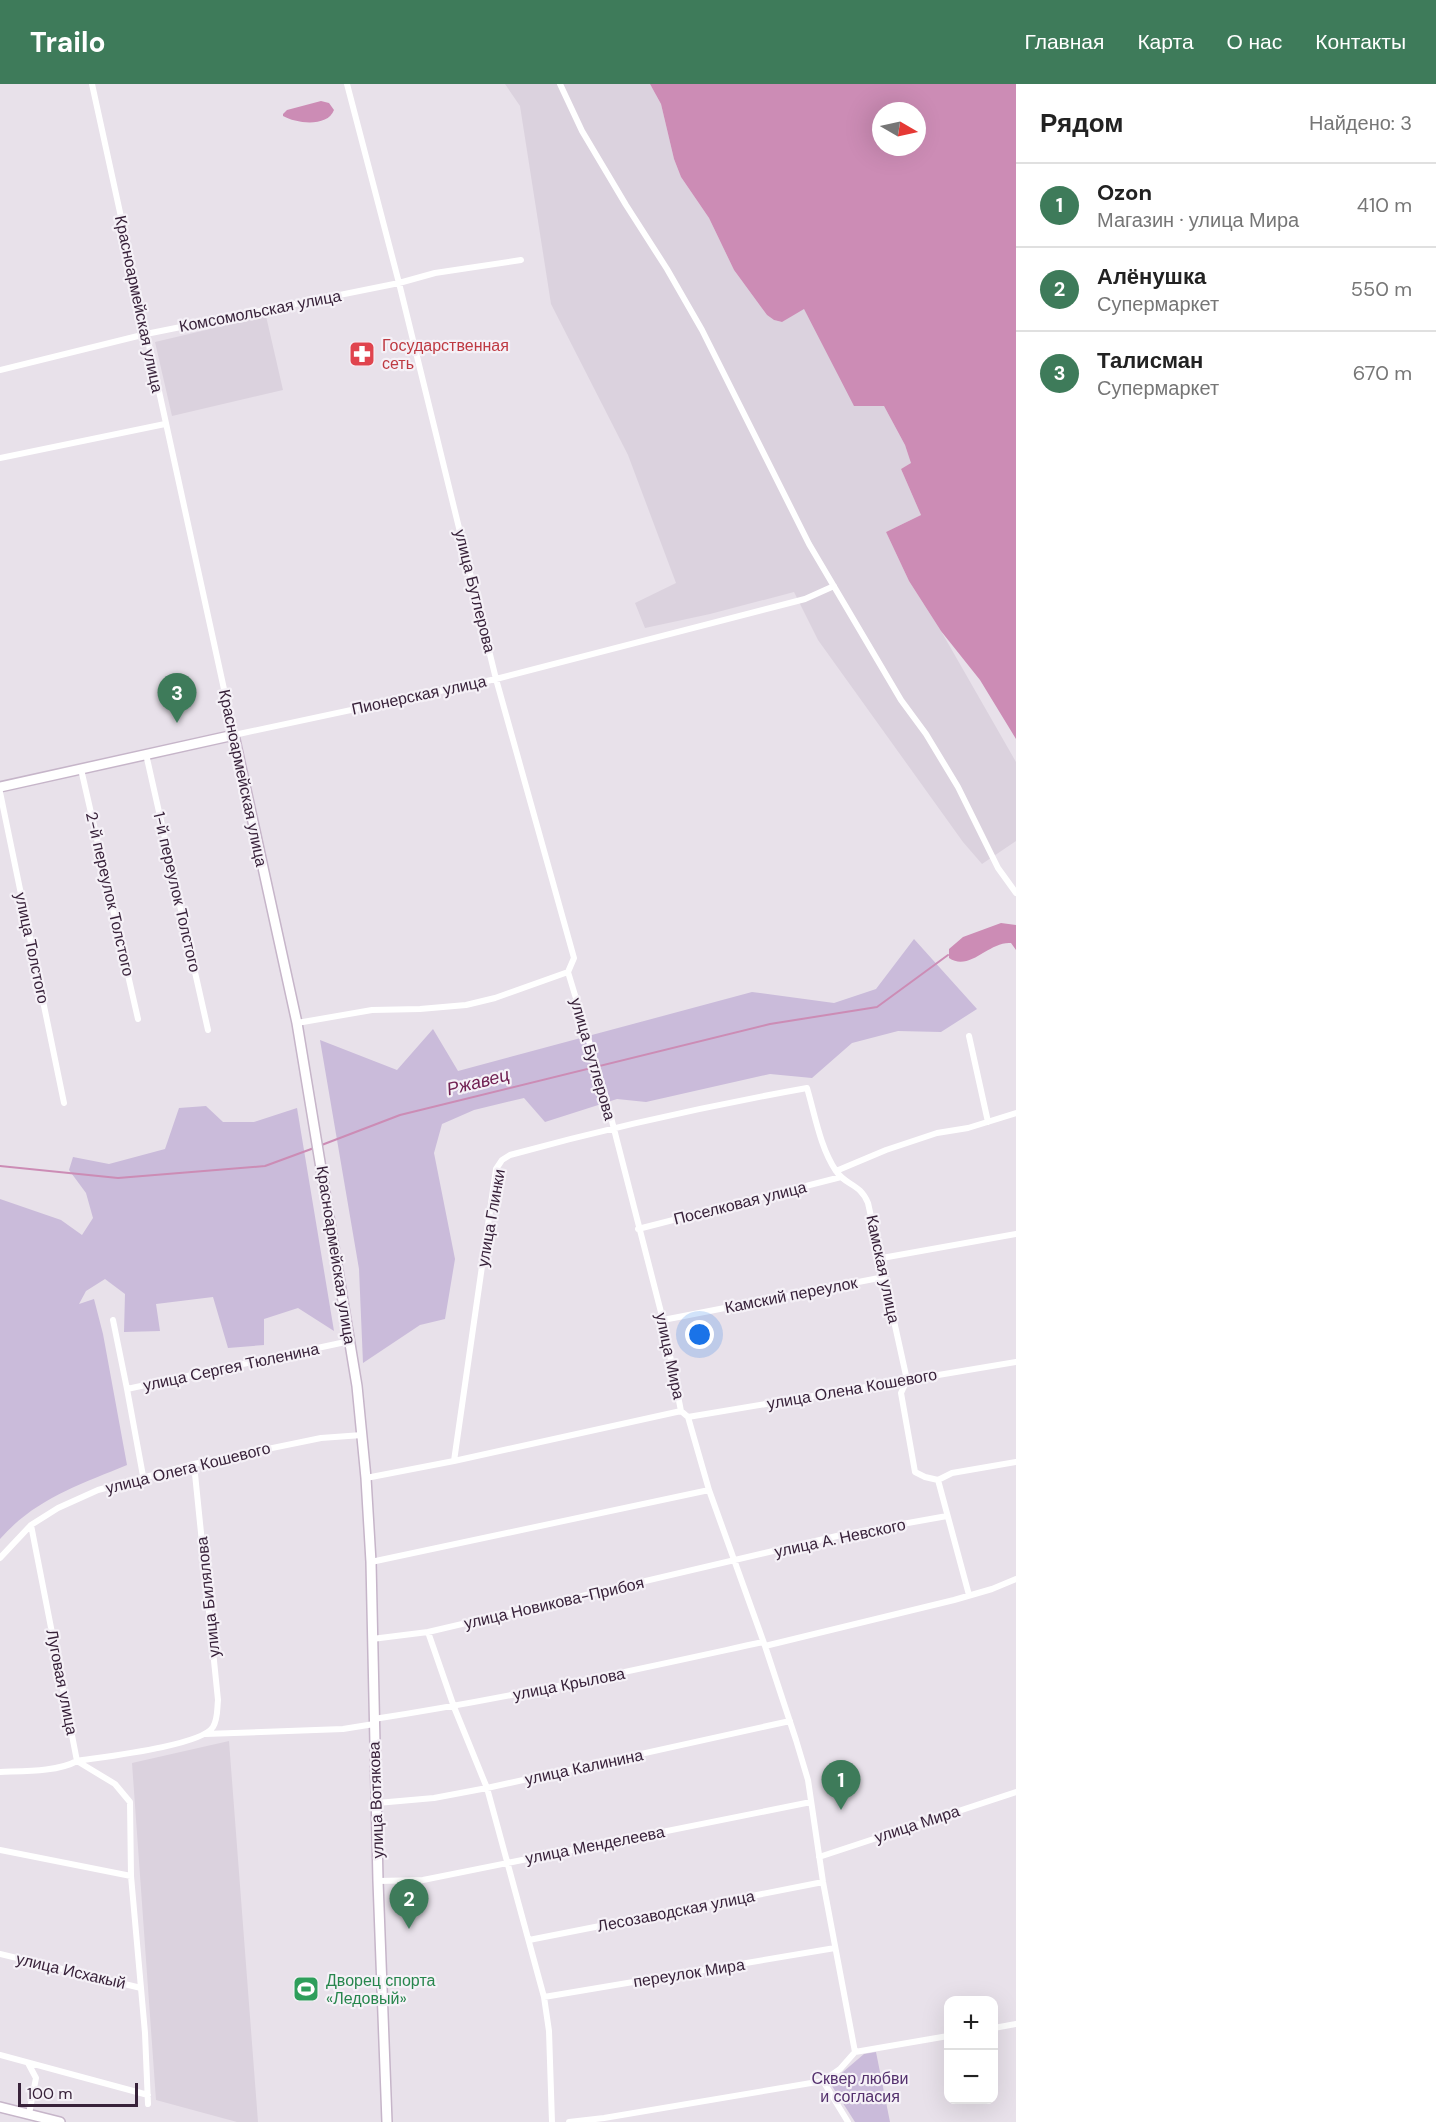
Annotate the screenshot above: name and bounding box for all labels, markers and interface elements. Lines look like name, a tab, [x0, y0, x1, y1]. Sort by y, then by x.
text: Trailo	[30, 24, 106, 61]
text: Главная	[1024, 28, 1104, 56]
text: Карта	[1137, 28, 1194, 56]
text: О нас	[1227, 28, 1282, 56]
text: Контакты	[1315, 28, 1406, 56]
north arrow	[872, 102, 926, 156]
text: Рядом	[1040, 106, 1123, 140]
text: Найдено: 3	[1309, 110, 1412, 136]
text: Ozon	[1097, 178, 1152, 207]
text: 1	[1056, 192, 1063, 218]
text: 410 m	[1357, 192, 1412, 218]
text: Магазин · улица Мира	[1097, 207, 1299, 233]
street label: Красноармейская улица	[110, 213, 168, 395]
text: Алёнушка	[1097, 262, 1206, 291]
text: 2	[1054, 276, 1065, 302]
text: 550 m	[1351, 276, 1412, 302]
street label: Комсомольская улица	[177, 285, 343, 337]
text: Супермаркет	[1097, 291, 1219, 317]
place label: Государственная сеть	[382, 335, 509, 374]
pharmacy icon: Государственная сеть	[347, 339, 377, 369]
text: Талисман	[1097, 346, 1203, 375]
text: 3	[1053, 360, 1066, 386]
text: 670 m	[1353, 360, 1412, 386]
text: Супермаркет	[1097, 375, 1219, 401]
street label: улица Бутлерова	[449, 527, 501, 655]
street label: Пионерская улица	[350, 670, 488, 720]
pin: 3	[158, 674, 196, 723]
street label: Красноармейская улица	[214, 687, 272, 869]
street label: 2-й переулок Толстого	[81, 810, 139, 978]
street label: 1-й переулок Толстого	[148, 810, 206, 974]
street label: улица Толстого	[10, 891, 54, 1006]
street label: улица Бутлерова	[565, 995, 621, 1123]
water label: Ржавец	[444, 1063, 512, 1101]
street label: Красноармейская улица	[312, 1164, 361, 1346]
street label: улица Глинки	[472, 1167, 510, 1269]
street label: Поселковая улица	[671, 1176, 809, 1230]
street label: Камская улица	[861, 1213, 905, 1325]
street label: Камский переулок	[723, 1272, 860, 1318]
street label: улица Мира	[651, 1311, 689, 1401]
your location	[685, 1320, 714, 1349]
street label: улица Сергея Тюленина	[141, 1338, 321, 1396]
street label: улица Олена Кошевого	[765, 1364, 939, 1414]
street label: улица Олега Кошевого	[104, 1437, 273, 1499]
street label: улица А. Невского	[772, 1514, 908, 1562]
street label: улица Билялова	[191, 1535, 225, 1658]
street label: улица Новикова-Прибоя	[462, 1572, 646, 1634]
street label: Луговая улица	[41, 1627, 83, 1737]
street label: улица Крылова	[511, 1663, 627, 1705]
street label: улица Вотякова	[363, 1741, 389, 1859]
street label: улица Калинина	[523, 1744, 645, 1790]
pin: 1	[822, 1760, 860, 1810]
street label: улица Мира	[872, 1800, 962, 1848]
street label: улица Менделеева	[524, 1821, 667, 1869]
pin: 2	[390, 1880, 428, 1929]
street label: Лесозаводская улица	[596, 1885, 757, 1937]
street label: улица Исхакый	[14, 1948, 128, 1994]
street label: переулок Мира	[632, 1954, 746, 1992]
place label: Дворец спорта «Ледовый»	[326, 1970, 436, 2009]
sports icon: Дворец спорта «Ледовый»	[291, 1974, 321, 2004]
map controls	[944, 1996, 998, 2104]
button: +	[944, 1996, 998, 2050]
button: −	[944, 2050, 998, 2104]
park label: Сквер любви и согласия	[812, 2068, 908, 2107]
scale bar	[18, 2080, 138, 2108]
text: 100 m	[27, 2083, 72, 2104]

